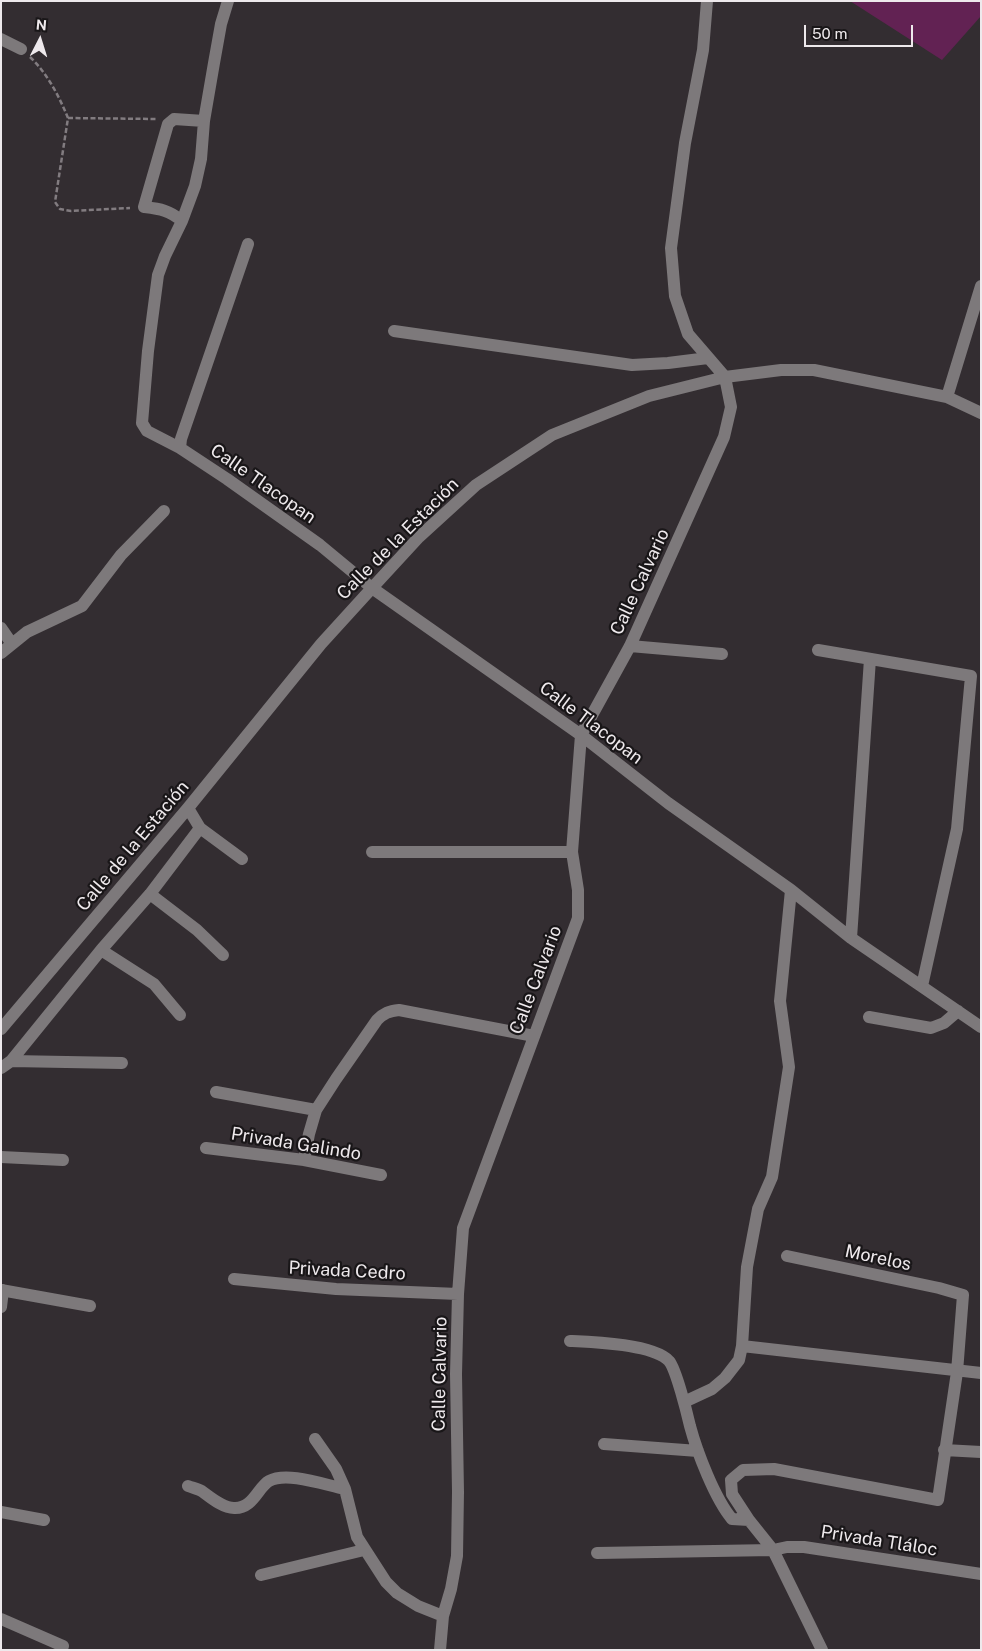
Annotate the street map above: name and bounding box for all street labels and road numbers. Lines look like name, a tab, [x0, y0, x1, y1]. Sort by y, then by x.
street label: Calle Tlacopan	[206, 440, 320, 528]
street label: Calle de la Estación	[333, 474, 463, 604]
street label: Calle Calvario	[606, 525, 674, 639]
street label: Calle Tlacopan	[535, 677, 647, 769]
street label: Calle de la Estación	[72, 776, 194, 916]
street label: Calle Calvario	[505, 923, 567, 1037]
street label: Privada Galindo	[230, 1123, 362, 1165]
street label: Morelos	[843, 1240, 913, 1276]
street label: Privada Cedro	[288, 1257, 406, 1285]
street label: Calle Calvario	[428, 1316, 452, 1432]
street label: Privada Tláloc	[819, 1521, 939, 1561]

